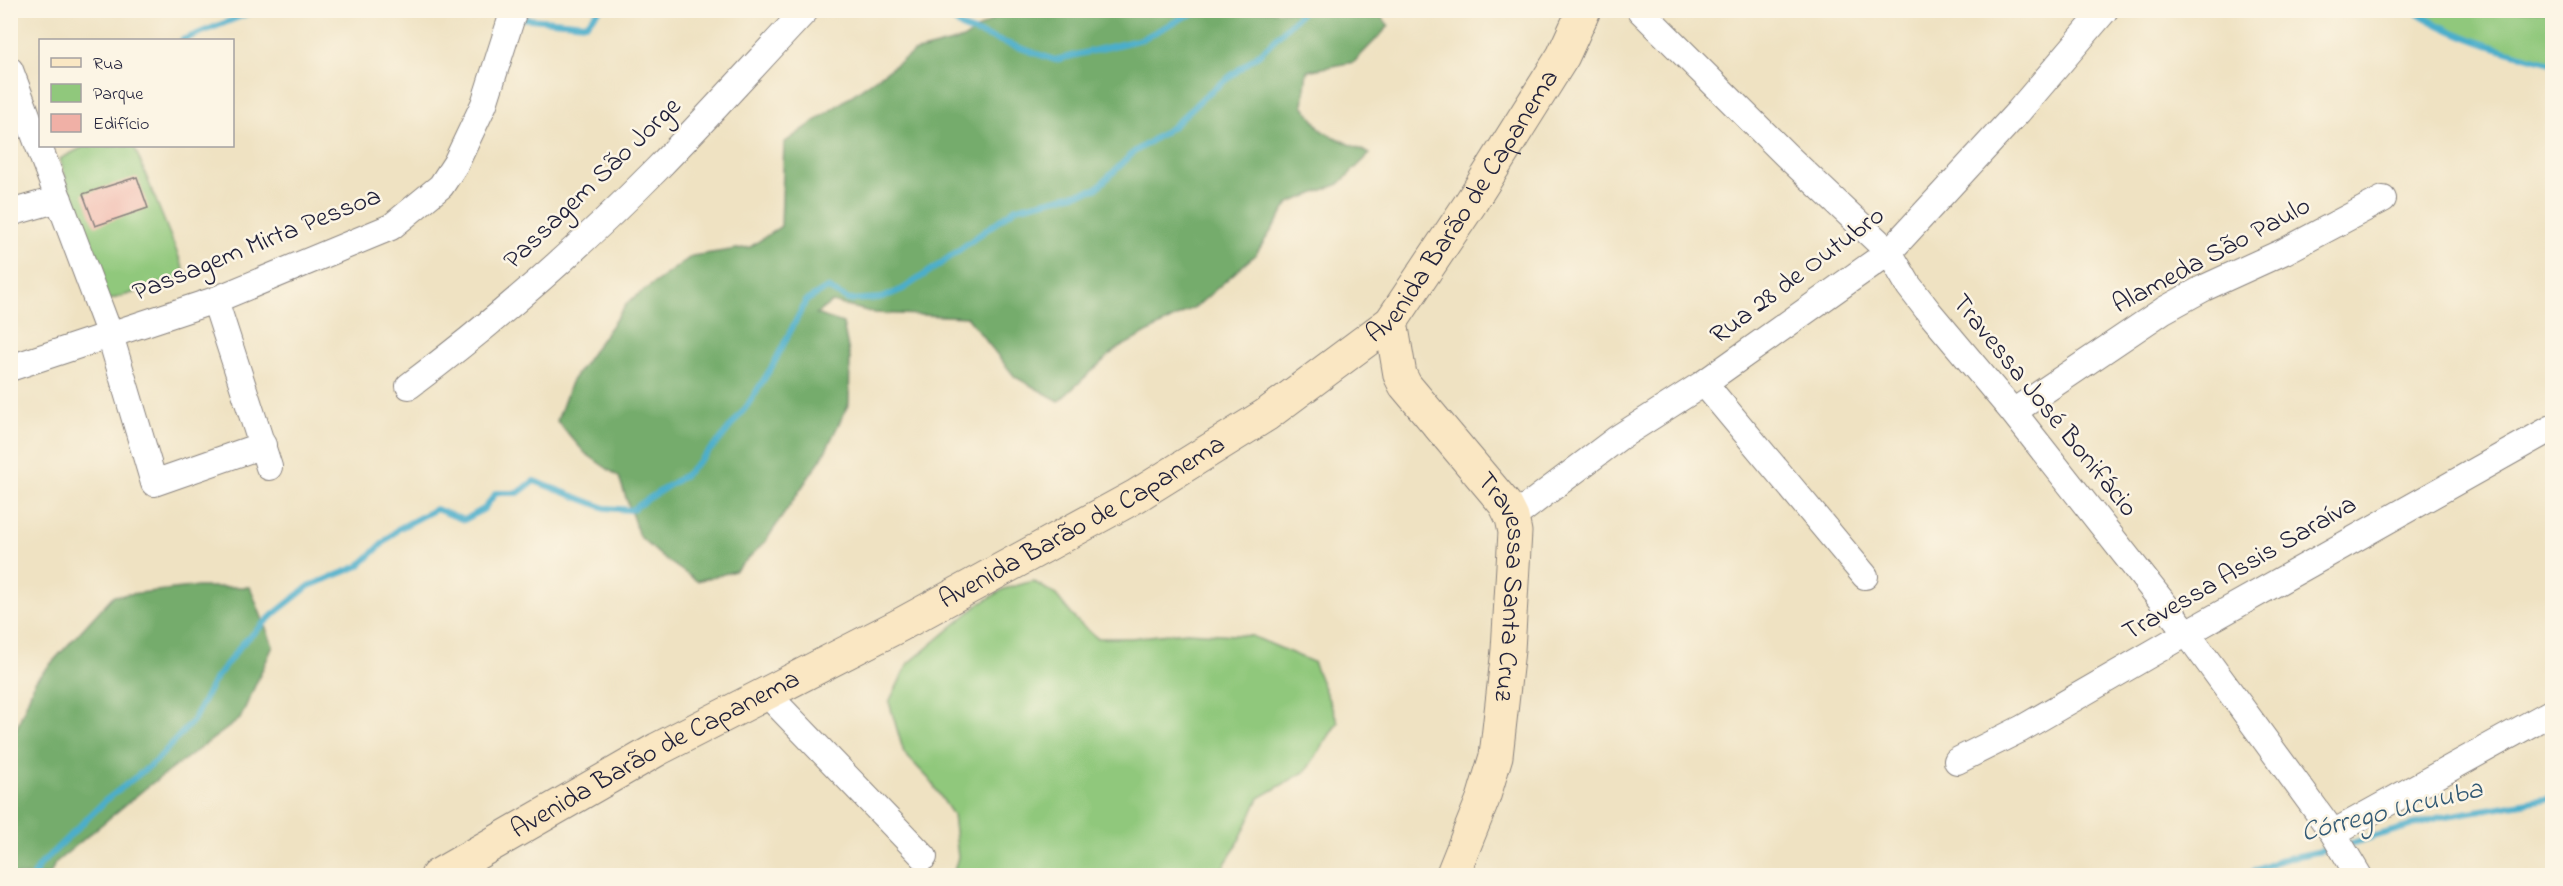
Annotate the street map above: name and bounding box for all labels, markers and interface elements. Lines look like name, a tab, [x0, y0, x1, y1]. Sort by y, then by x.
legend	[39, 39, 234, 147]
text: Rua	[93, 52, 123, 78]
street label: Avenida Barão de Capanema	[1358, 62, 1569, 354]
text: Parque	[93, 82, 144, 108]
street label: Passagem São Jorge	[495, 88, 691, 279]
text: Edifício	[93, 112, 149, 138]
street label: Passagem Mirta Pessoa	[127, 177, 387, 313]
street label: Alameda São Paulo	[2106, 187, 2318, 325]
street label: Rua 28 de Outubro	[1702, 197, 1894, 355]
street label: Travessa José Bonifácio	[1941, 286, 2147, 526]
street label: Avenida Barão de Capanema	[932, 425, 1233, 619]
street label: Travessa Santa Cruz	[1467, 464, 1535, 704]
street label: Travessa Assis Saraíva	[2116, 486, 2364, 652]
street label: Avenida Barão de Capanema	[504, 660, 807, 849]
water label: Córrego Ucuuba	[2297, 769, 2488, 854]

